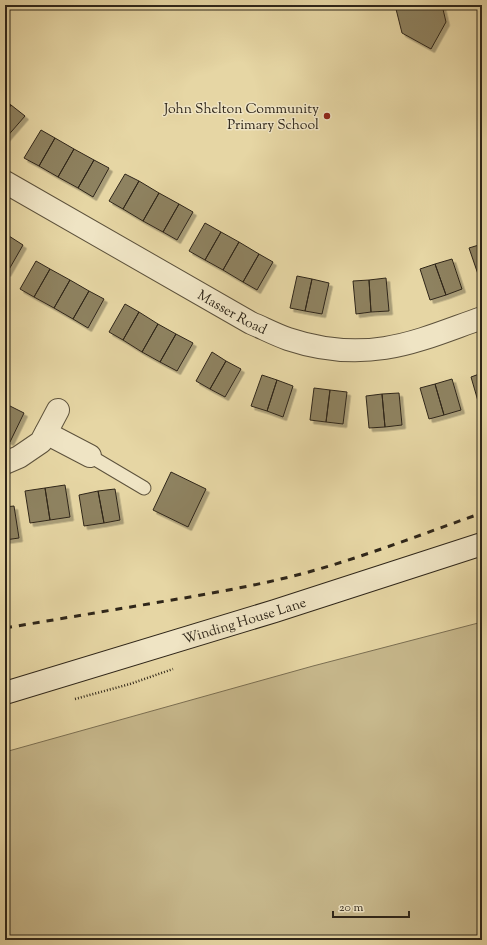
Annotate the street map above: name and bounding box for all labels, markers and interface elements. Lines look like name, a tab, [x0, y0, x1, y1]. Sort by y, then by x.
place label: John Shelton Community Primary School	[163, 100, 319, 136]
marker: John Shelton Community Primary School	[322, 111, 332, 121]
street label: Masser Road	[193, 286, 270, 341]
street label: Winding House Lane	[181, 594, 309, 650]
scale bar	[333, 893, 409, 919]
text: 20 m	[339, 899, 364, 917]

